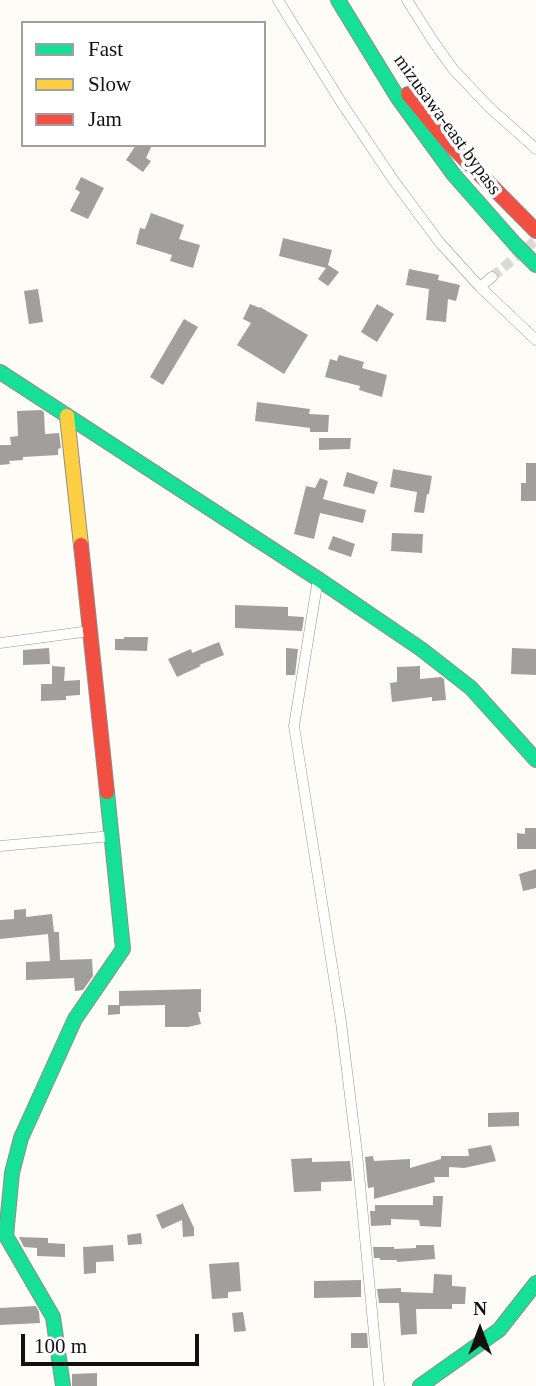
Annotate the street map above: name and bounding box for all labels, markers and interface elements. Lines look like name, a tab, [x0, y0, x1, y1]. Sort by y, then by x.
legend	[21, 21, 266, 147]
text: Fast	[88, 37, 123, 61]
street label: mizusawa-east bypass	[388, 50, 506, 200]
text: Slow	[88, 72, 131, 96]
text: Jam	[88, 107, 122, 131]
north arrow	[445, 1295, 515, 1365]
text: N	[473, 1298, 487, 1319]
scale bar	[24, 1320, 203, 1364]
text: 100 m	[34, 1334, 87, 1358]

